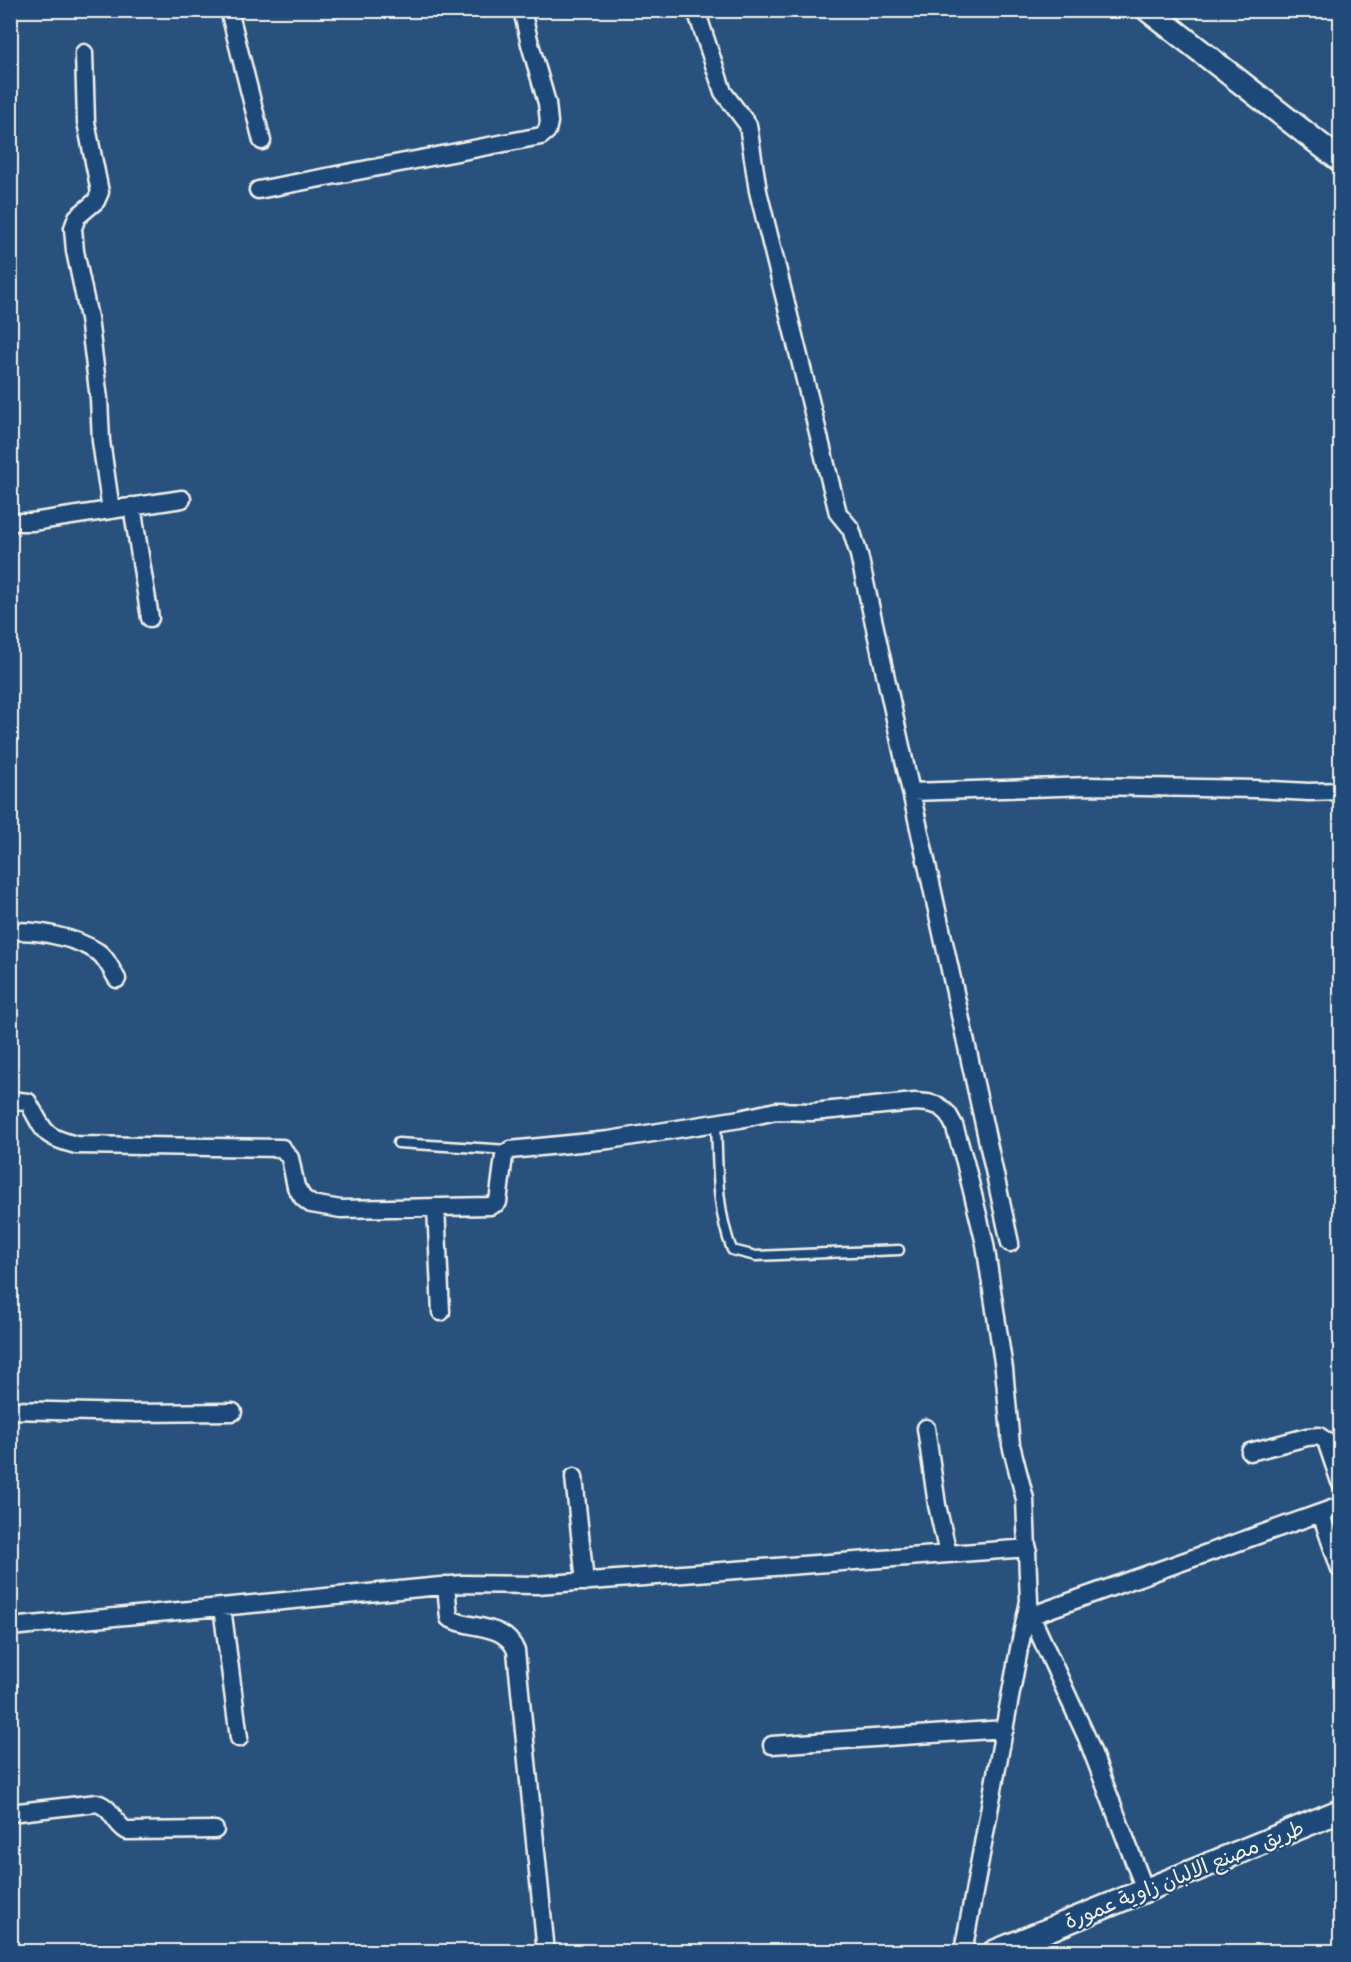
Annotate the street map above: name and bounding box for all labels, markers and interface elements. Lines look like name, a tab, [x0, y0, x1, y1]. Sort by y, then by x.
street label: طريق مصنع الالبان زاوية عمورة	[1060, 1814, 1309, 1936]

